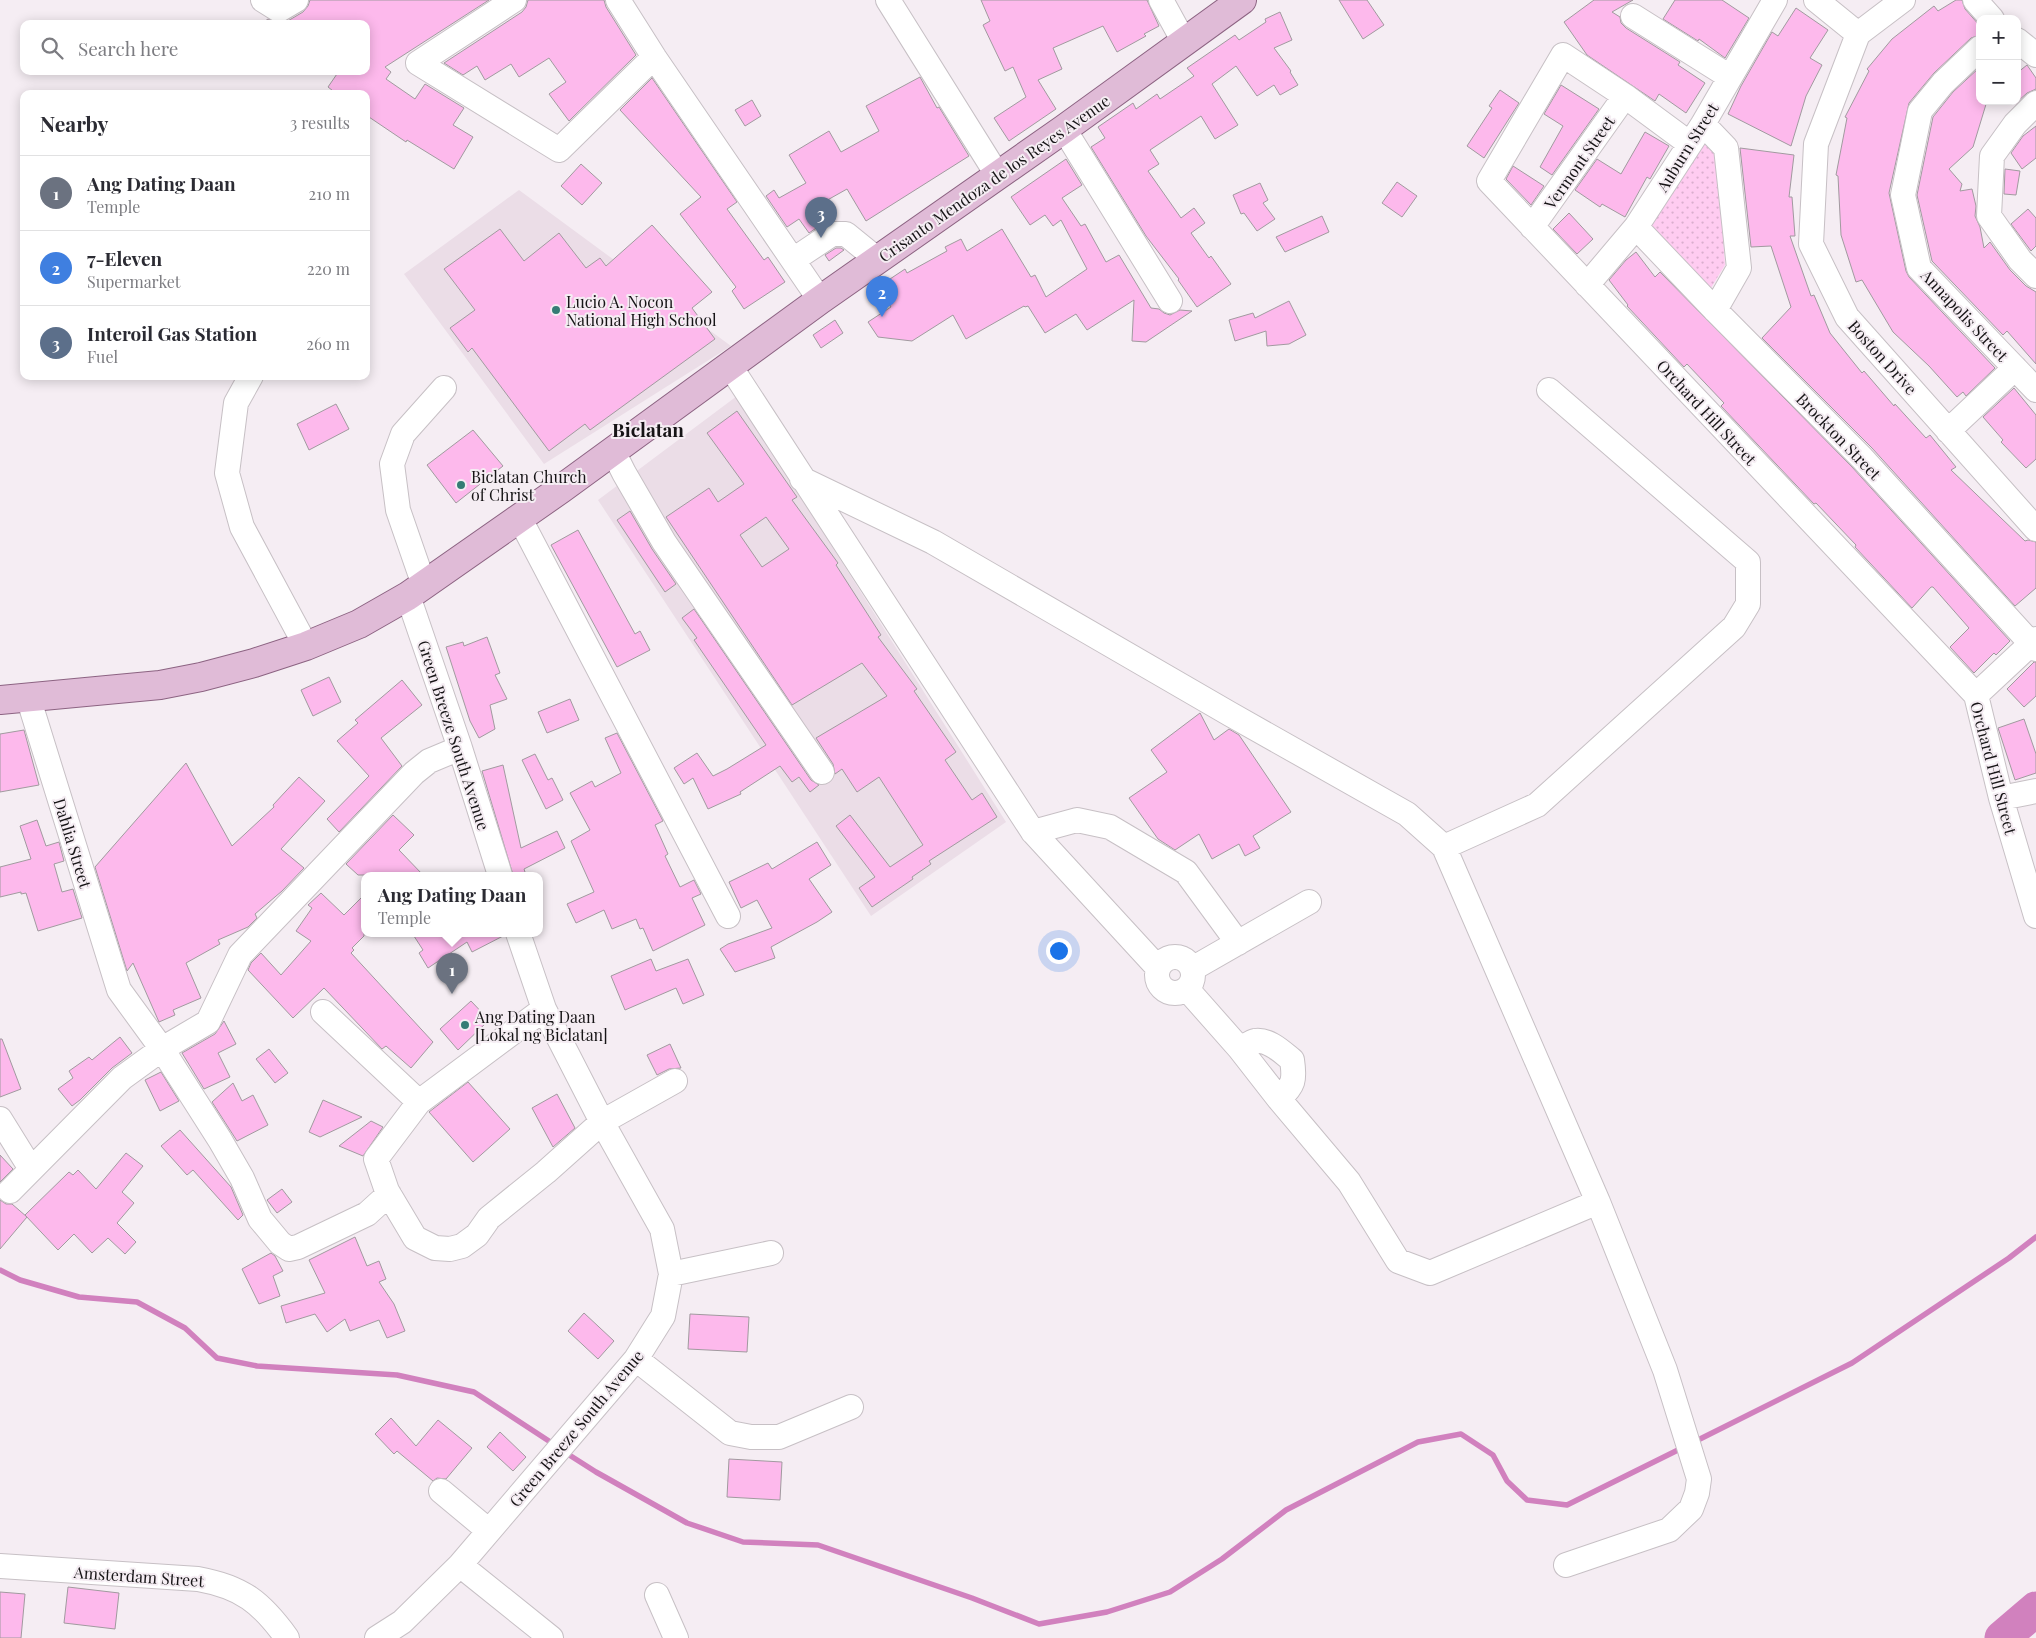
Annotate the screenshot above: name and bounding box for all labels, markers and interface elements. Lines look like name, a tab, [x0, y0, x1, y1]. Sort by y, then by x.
map controls	[1976, 15, 2021, 105]
button: +	[1976, 15, 2021, 60]
search box	[20, 20, 370, 75]
icon: search	[38, 34, 66, 62]
text: Search here	[78, 35, 178, 61]
button: −	[1976, 60, 2021, 105]
street label: Crisanto Mendoza de los Reyes Avenue	[874, 90, 1114, 266]
street label: Auburn Street	[1651, 98, 1723, 196]
text: Nearby	[40, 109, 109, 137]
street label: Vermont Street	[1539, 111, 1619, 214]
text: 3 results	[290, 112, 350, 133]
text: Ang Dating Daan	[87, 170, 236, 196]
text: 1	[53, 183, 59, 204]
text: 210 m	[309, 183, 350, 204]
text: Temple	[87, 196, 140, 217]
pin: 3	[805, 197, 837, 238]
text: 7-Eleven	[87, 245, 162, 271]
text: 2	[52, 258, 60, 279]
text: 220 m	[307, 258, 350, 279]
street label: Annapolis Street	[1916, 264, 2013, 366]
text: Supermarket	[87, 271, 181, 292]
pin: 2	[866, 276, 898, 317]
place label: Lucio A. Nocon National High School	[566, 291, 717, 330]
marker: Lucio A. Nocon National High School	[550, 304, 562, 316]
street label: Boston Drive	[1844, 315, 1922, 399]
text: Interoil Gas Station	[87, 320, 257, 346]
text: 3	[52, 333, 60, 354]
text: 260 m	[306, 333, 350, 354]
text: Fuel	[87, 346, 118, 367]
street label: Orchard Hill Street	[1653, 355, 1762, 469]
street label: Brockton Street	[1792, 388, 1886, 484]
district label: Biclatan	[612, 416, 684, 442]
place label: Biclatan Church of Christ	[471, 466, 587, 505]
marker: Biclatan Church of Christ	[455, 479, 467, 491]
street label: Green Breeze South Avenue	[413, 637, 495, 833]
street label: Orchard Hill Street	[1966, 699, 2022, 837]
street label: Dahlia Street	[49, 796, 97, 891]
popup	[361, 872, 543, 937]
text: Ang Dating Daan	[378, 881, 526, 907]
text: Temple	[378, 907, 431, 928]
your location	[1046, 938, 1072, 964]
pin: 1	[436, 953, 468, 994]
place label: Ang Dating Daan [Lokal ng Biclatan]	[474, 1006, 608, 1045]
marker: Ang Dating Daan [Lokal ng Biclatan]	[459, 1019, 471, 1031]
street label: Green Breeze South Avenue	[504, 1345, 648, 1511]
street label: Amsterdam Street	[72, 1561, 205, 1591]

